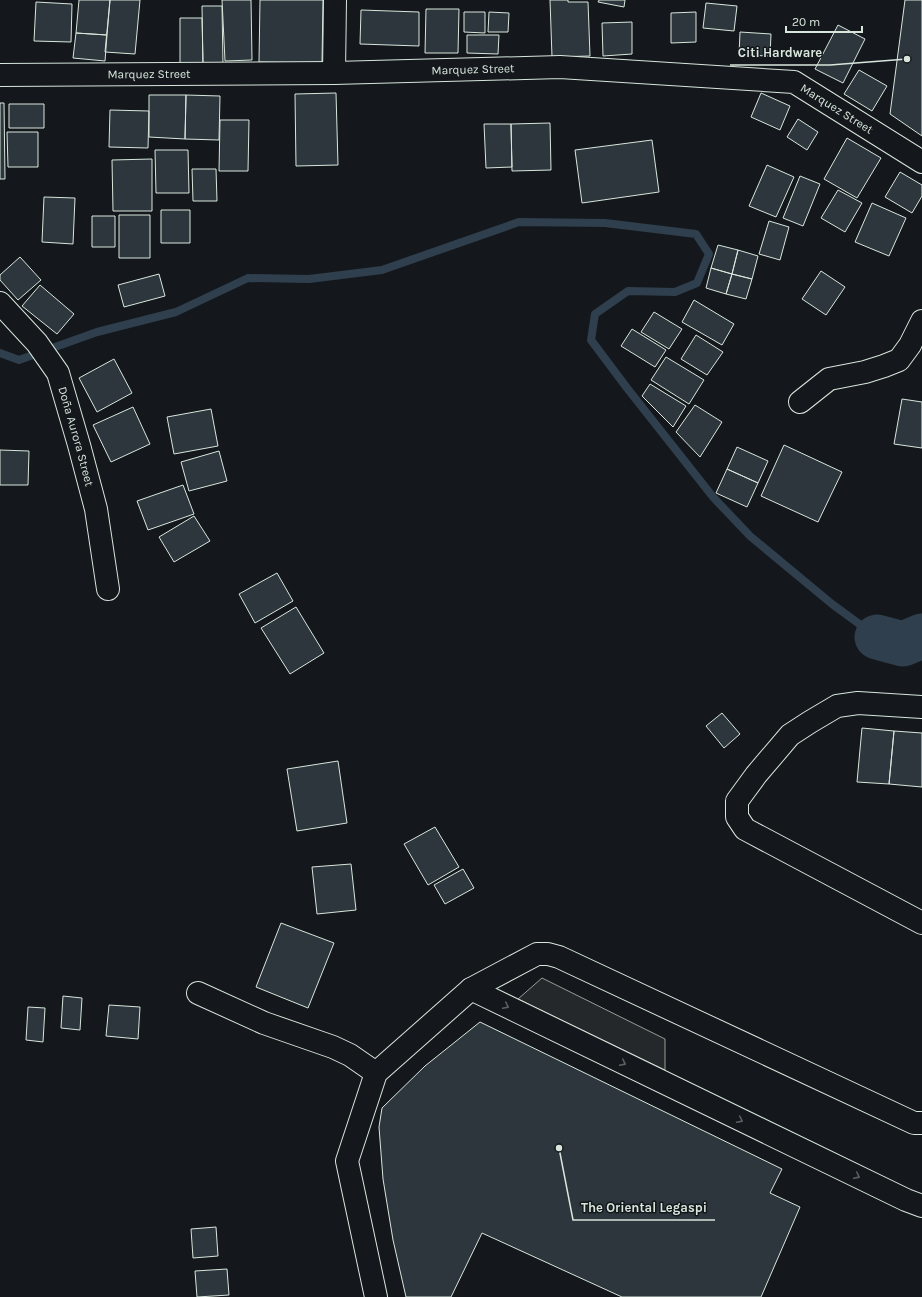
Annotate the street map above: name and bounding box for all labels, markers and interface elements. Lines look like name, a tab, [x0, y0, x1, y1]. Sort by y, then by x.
scale bar	[786, 8, 862, 34]
text: 20 m	[792, 15, 820, 29]
callout: Citi Hardware	[730, 40, 830, 65]
text: Citi Hardware	[738, 45, 822, 60]
street label: Marquez Street	[431, 61, 515, 77]
street label: Marquez Street	[107, 67, 191, 81]
street label: Marquez Street	[798, 81, 876, 137]
street label: Doña Aurora Street	[55, 385, 97, 488]
one-way arrow	[502, 1001, 509, 1009]
one-way arrow	[619, 1058, 626, 1066]
one-way arrow	[736, 1115, 743, 1123]
one-way arrow	[853, 1172, 860, 1179]
callout: The Oriental Legaspi	[573, 1195, 715, 1220]
text: The Oriental Legaspi	[581, 1200, 707, 1215]

